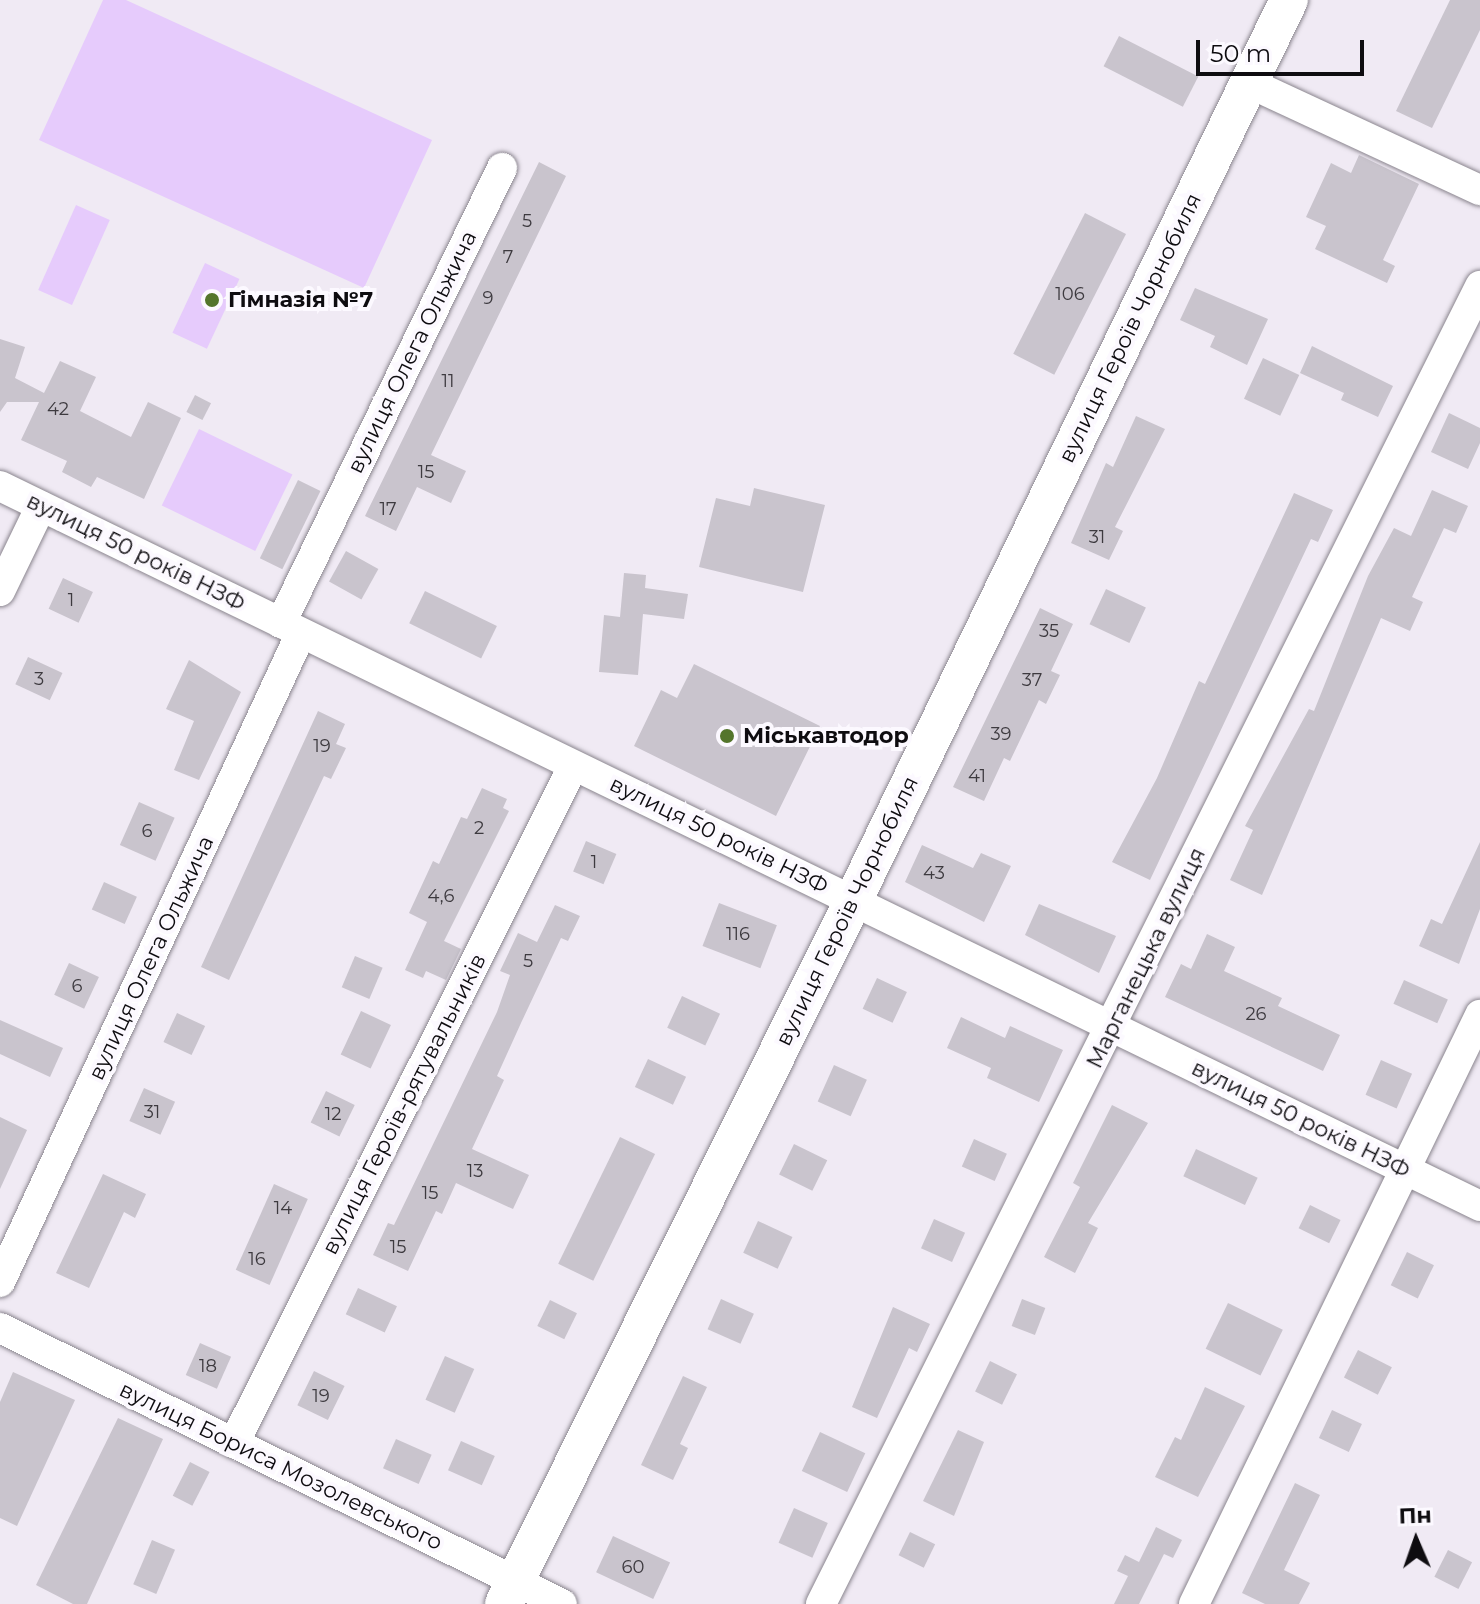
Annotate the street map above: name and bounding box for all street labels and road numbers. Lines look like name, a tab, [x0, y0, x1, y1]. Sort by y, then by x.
street label: вулиця Героїв Чорнобиля	[1053, 189, 1207, 467]
street label: вулиця Олега Ольжича	[342, 227, 482, 477]
street label: вулиця 50 років НЗФ	[22, 488, 250, 616]
street label: вулиця 50 років НЗФ	[605, 771, 833, 899]
street label: вулиця Героїв Чорнобиля	[770, 772, 924, 1050]
street label: вулиця Олега Ольжича	[83, 832, 219, 1084]
street label: Марганецька вулиця	[1081, 843, 1211, 1073]
street label: вулиця Героїв-рятувальників	[316, 949, 492, 1259]
street label: вулиця 50 років НЗФ	[1187, 1055, 1415, 1183]
street label: вулиця Бориса Мозолевського	[115, 1376, 447, 1556]

